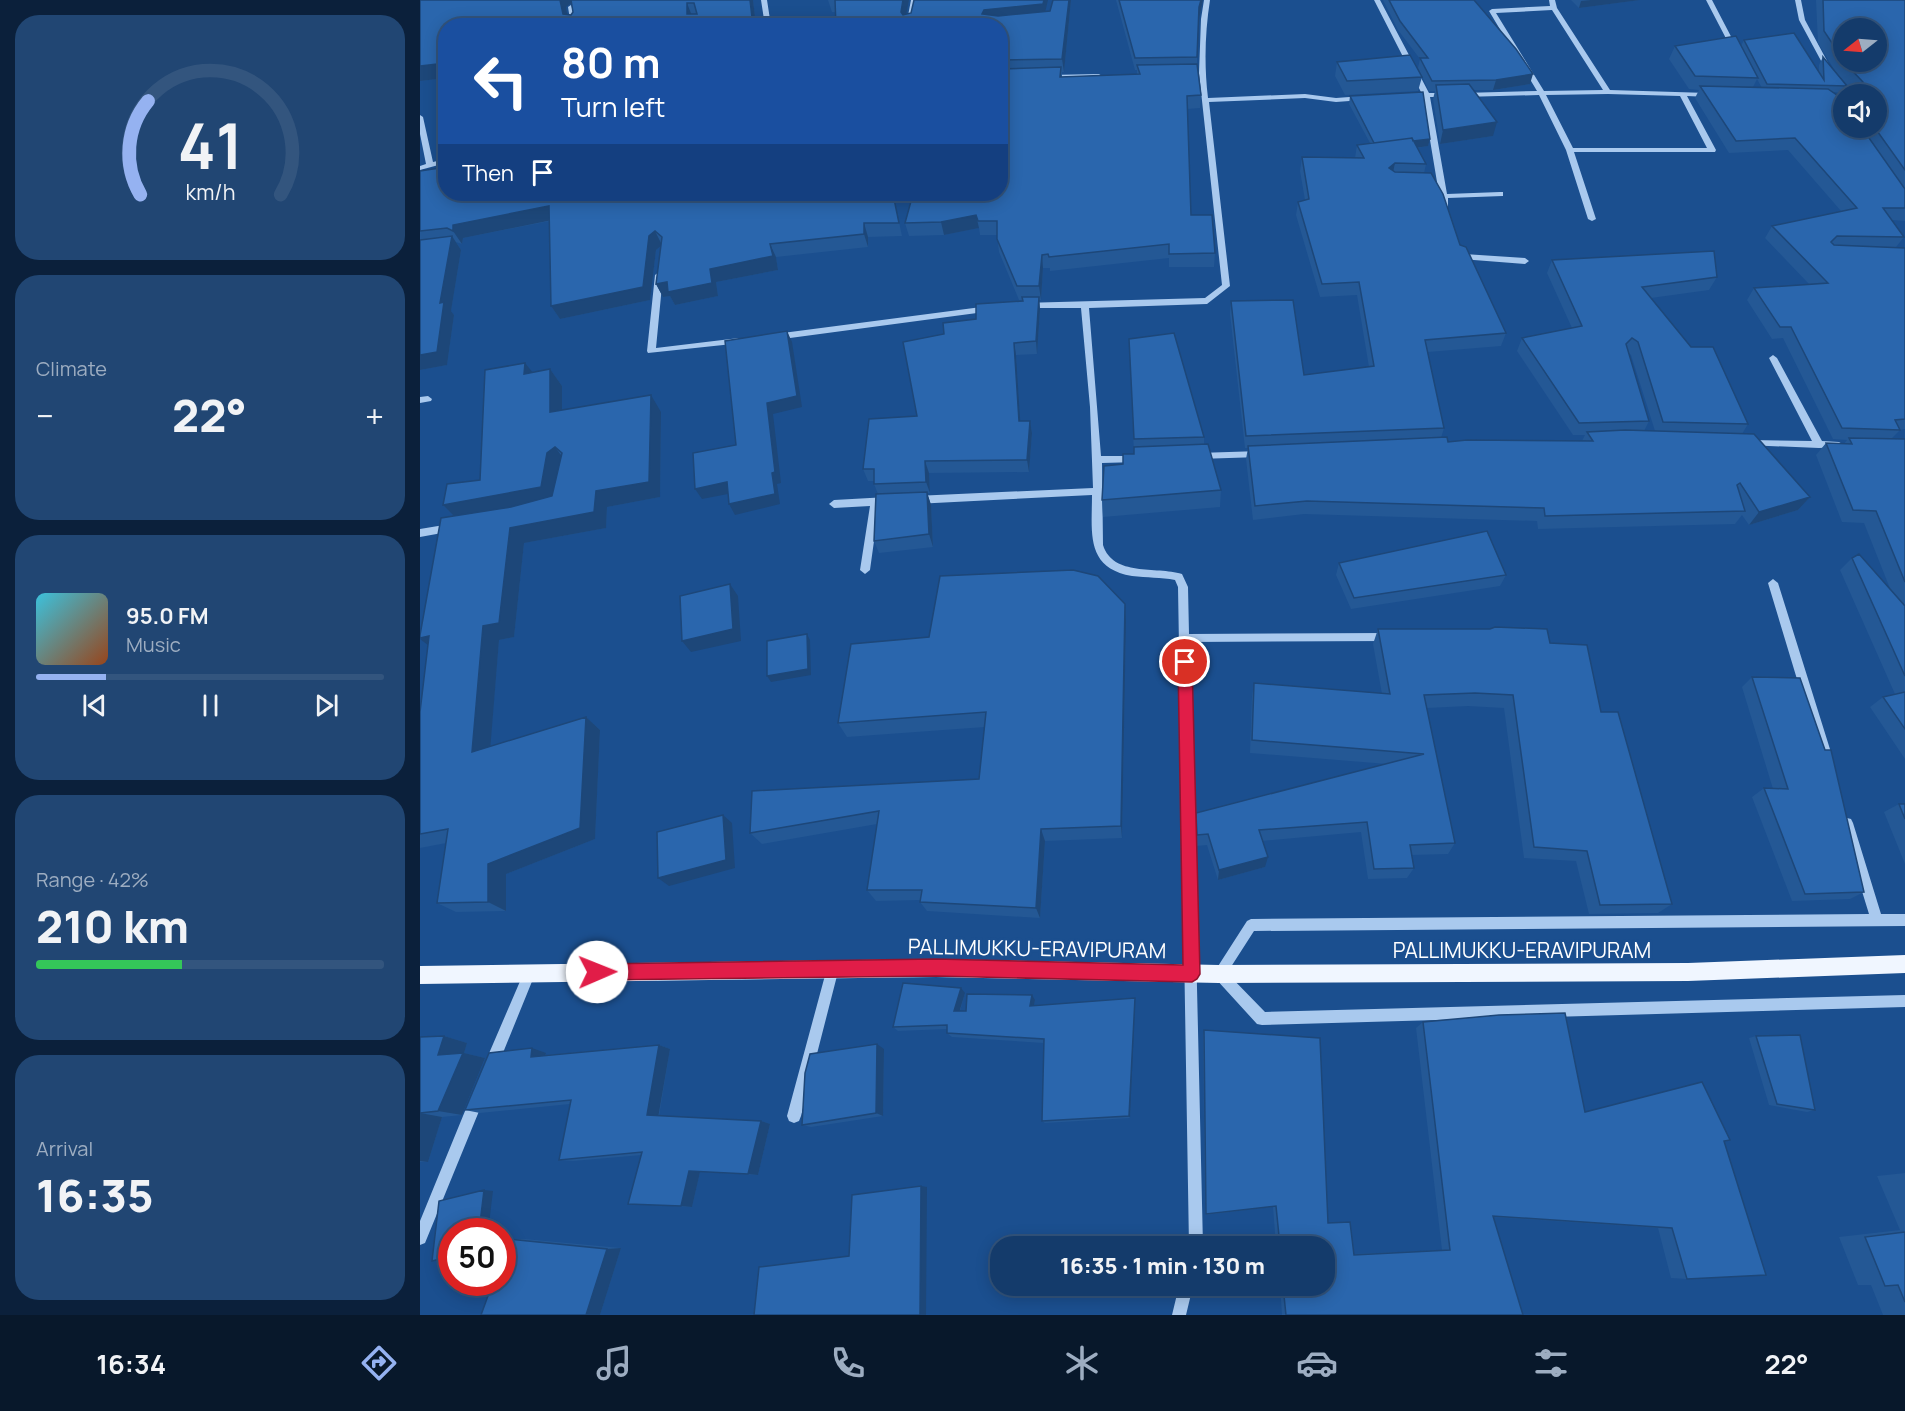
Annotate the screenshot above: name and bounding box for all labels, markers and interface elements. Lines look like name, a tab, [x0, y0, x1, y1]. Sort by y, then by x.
north arrow	[1833, 18, 1887, 72]
map controls	[1833, 18, 1887, 138]
text: 80 m	[561, 33, 661, 91]
icon: left	[462, 42, 540, 120]
button: sound	[1833, 84, 1887, 138]
text: Turn left	[561, 88, 665, 125]
text: 41	[177, 102, 243, 188]
icon: arrive	[526, 156, 559, 189]
text: Then	[462, 158, 514, 188]
text: km/h	[185, 177, 235, 206]
text: Climate	[36, 355, 107, 382]
text: 22°	[172, 384, 247, 446]
text: −	[36, 393, 54, 438]
text: +	[365, 393, 384, 438]
text: 95.0 FM	[126, 601, 208, 631]
text: Music	[126, 631, 181, 658]
pin	[1159, 636, 1210, 687]
icon: arrive	[1168, 645, 1201, 678]
icon: previous	[78, 689, 111, 722]
icon: pause	[194, 689, 227, 722]
icon: next	[310, 689, 343, 722]
text: Range · 42%	[36, 866, 149, 893]
text: 210 km	[36, 895, 189, 957]
street label: PALLIMUKKU-ERAVIPURAM	[908, 932, 1166, 964]
street label: PALLIMUKKU-ERAVIPURAM	[1393, 936, 1651, 964]
position arrow	[565, 940, 629, 1004]
text: Arrival	[36, 1135, 93, 1162]
text: 16:35	[36, 1164, 154, 1226]
speed limit sign: 50	[438, 1218, 516, 1296]
text: 16:35 · 1 min · 130 m	[1060, 1251, 1265, 1281]
icon: directions	[358, 1342, 400, 1384]
icon: music	[593, 1342, 635, 1384]
icon: phone	[827, 1342, 869, 1384]
icon: climate	[1061, 1342, 1103, 1384]
icon: car	[1296, 1342, 1338, 1384]
icon: filters	[1530, 1342, 1572, 1384]
text: 16:34	[96, 1345, 166, 1382]
text: 22°	[1764, 1345, 1809, 1382]

